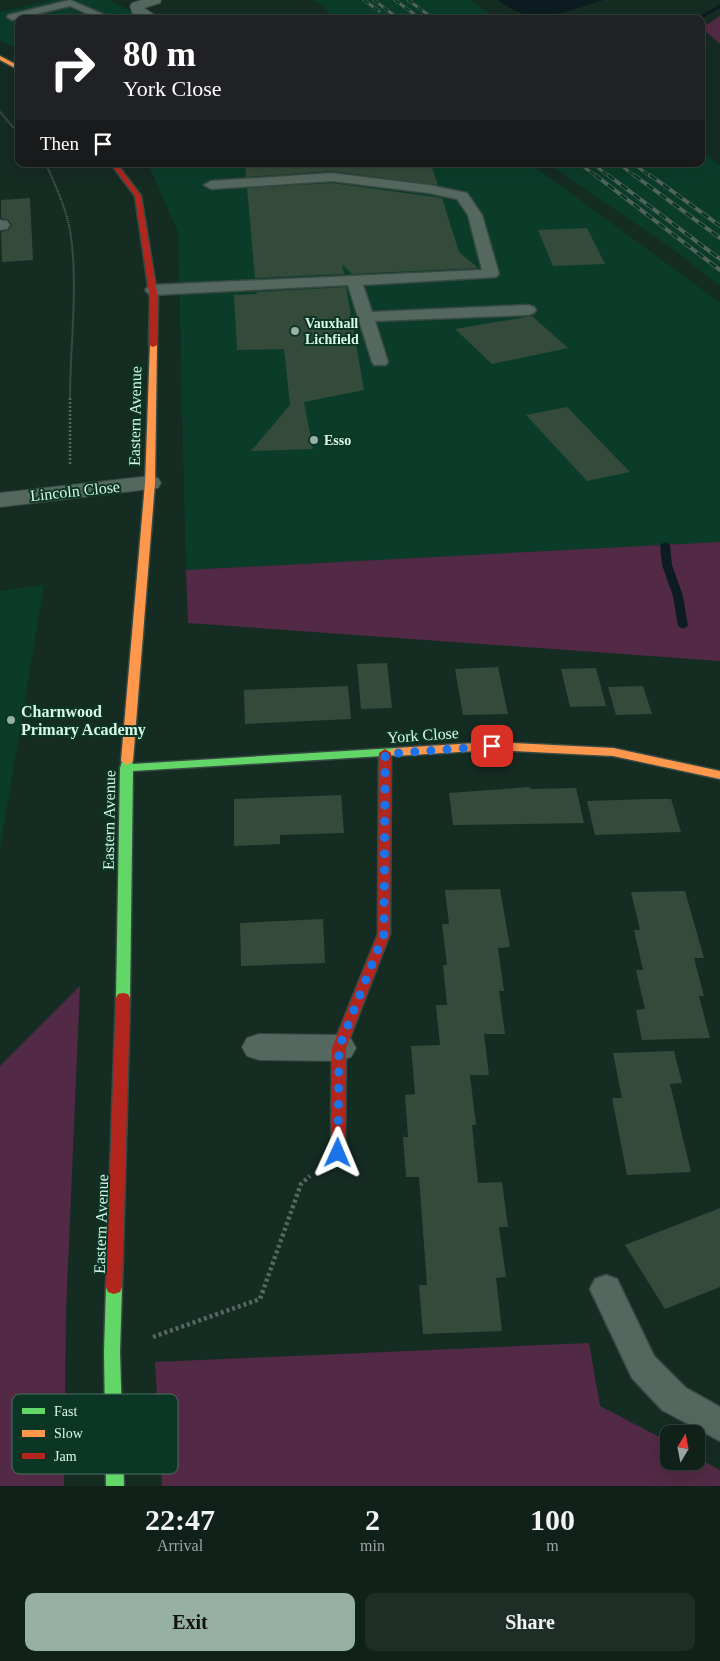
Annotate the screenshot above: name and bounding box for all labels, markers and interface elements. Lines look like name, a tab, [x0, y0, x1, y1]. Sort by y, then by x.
icon: right	[40, 35, 105, 100]
text: 80 m	[123, 35, 196, 74]
text: York Close	[123, 76, 222, 101]
icon: arrive	[89, 130, 117, 158]
text: Then	[40, 133, 79, 154]
place label: Vauxhall Lichfield	[305, 316, 359, 347]
marker: Vauxhall Lichfield	[289, 325, 301, 337]
street label: Eastern Avenue	[126, 366, 144, 466]
place label: Esso	[324, 433, 351, 448]
marker: Esso	[308, 434, 320, 446]
street label: Lincoln Close	[29, 478, 121, 504]
place label: Charnwood Primary Academy	[21, 703, 146, 739]
marker: Charnwood Primary Academy	[5, 714, 17, 726]
street label: York Close	[387, 724, 459, 746]
pin	[471, 725, 513, 767]
icon: arrive	[478, 732, 506, 760]
street label: Eastern Avenue	[100, 770, 118, 870]
position arrow	[311, 1126, 363, 1178]
street label: Eastern Avenue	[91, 1174, 111, 1274]
legend	[12, 1394, 178, 1474]
text: Fast	[54, 1404, 77, 1419]
north arrow	[660, 1425, 705, 1470]
map controls	[660, 1425, 705, 1470]
text: Slow	[54, 1426, 84, 1441]
text: Jam	[54, 1449, 77, 1464]
text: 22:47	[145, 1503, 215, 1536]
text: 2	[365, 1503, 380, 1536]
text: 100	[530, 1503, 575, 1536]
text: Arrival	[157, 1537, 203, 1554]
text: min	[360, 1537, 385, 1554]
text: m	[546, 1537, 559, 1554]
button: Exit	[25, 1593, 355, 1651]
button: Share	[365, 1593, 695, 1651]

